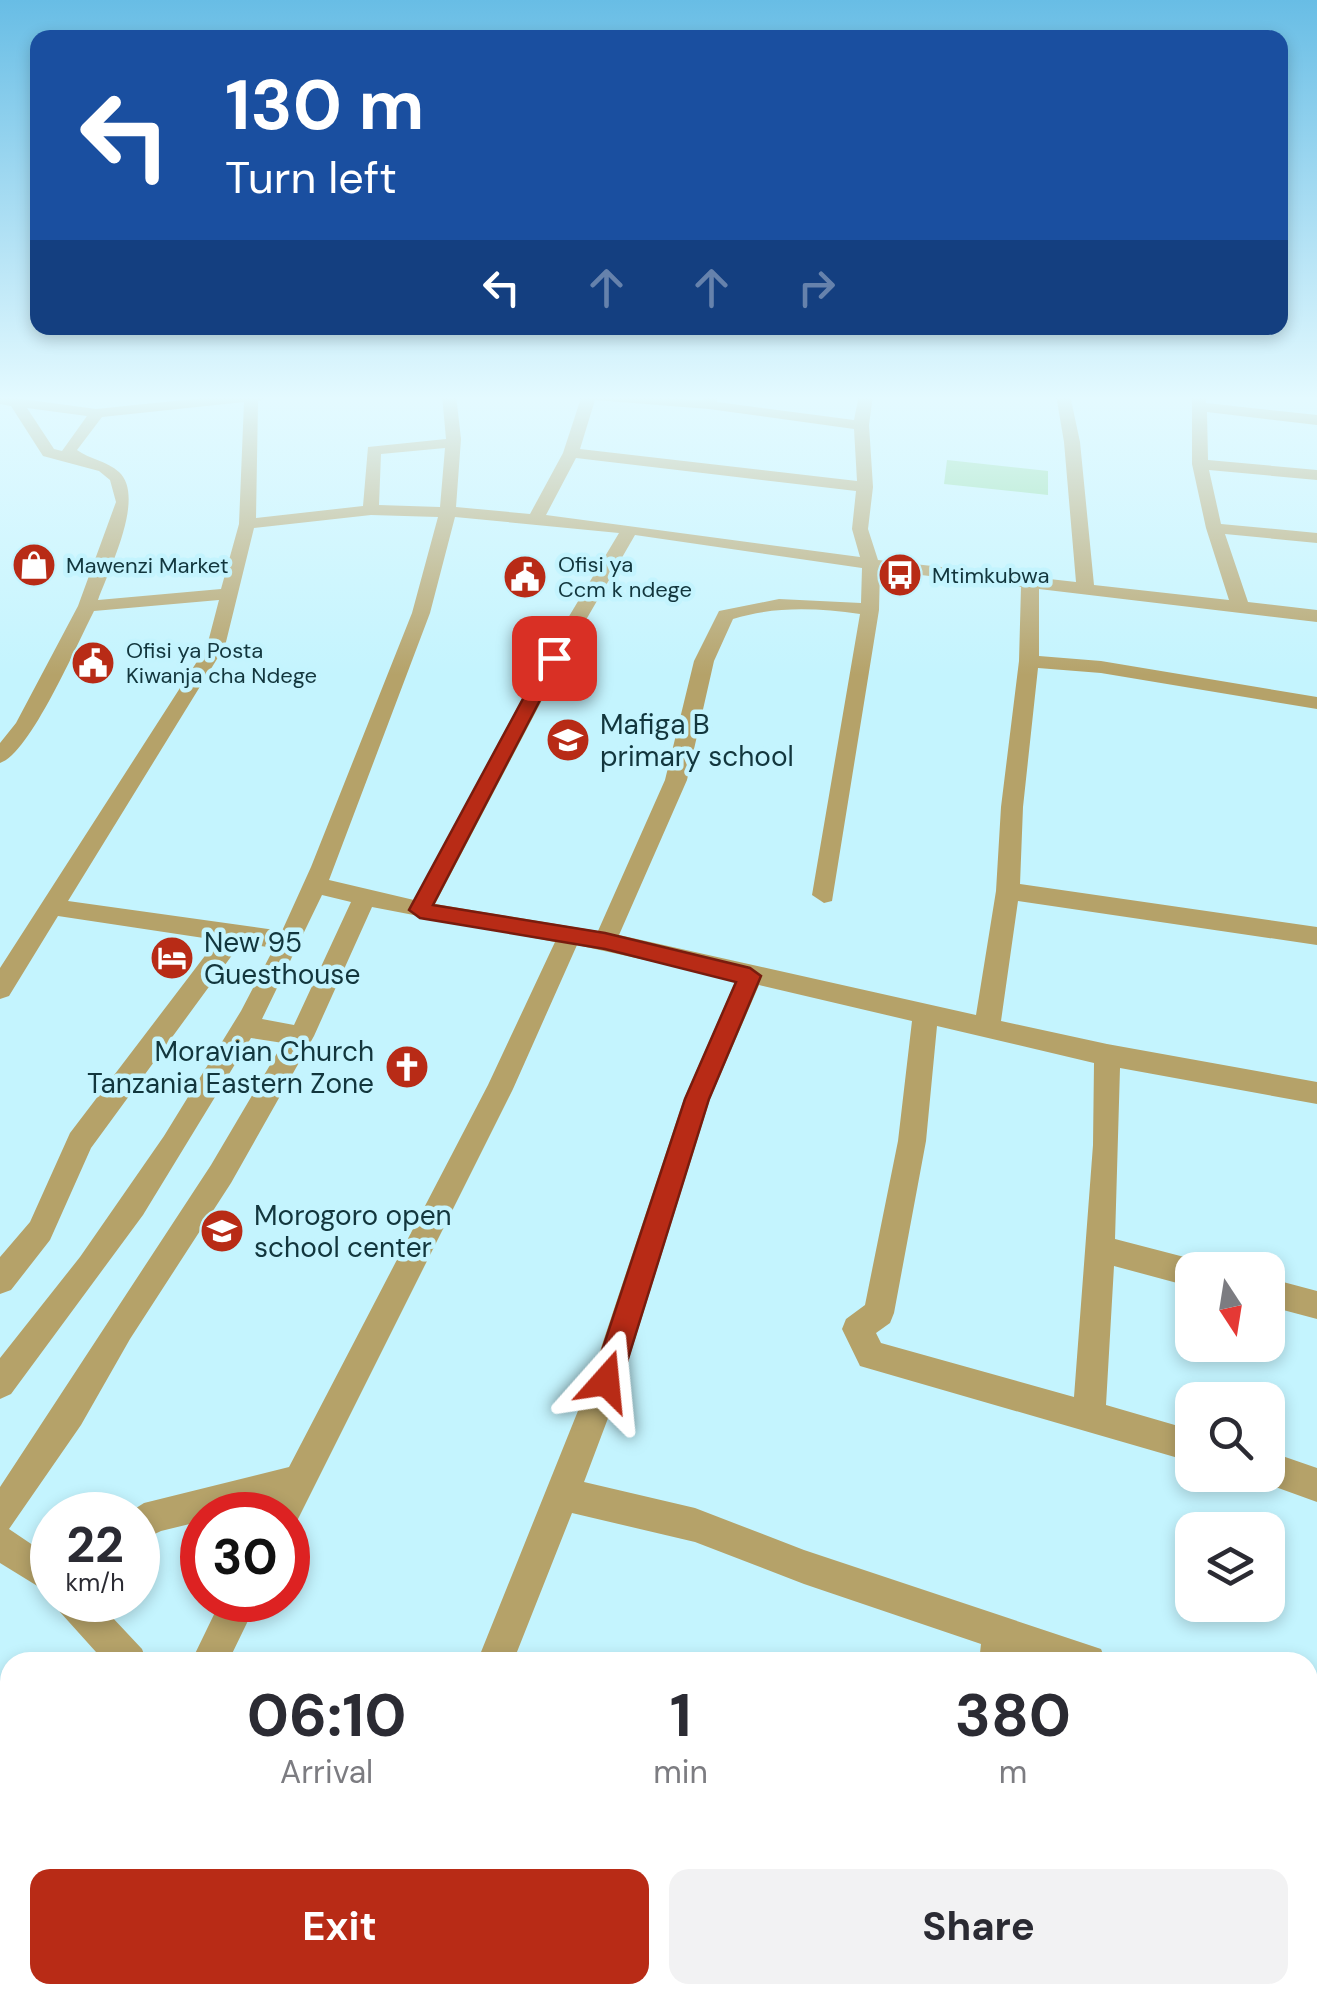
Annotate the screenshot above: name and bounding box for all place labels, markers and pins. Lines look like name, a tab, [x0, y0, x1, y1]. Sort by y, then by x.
shop icon: Mawenzi Market	[11, 542, 57, 588]
place label: Ofisi ya Ccm k ndege	[558, 550, 692, 604]
place label: Mawenzi Market	[66, 551, 229, 580]
bus stop icon: Mtimkubwa	[877, 552, 923, 598]
public building icon: Ofisi ya Ccm k ndege	[502, 554, 548, 600]
place label: Mtimkubwa	[932, 561, 1049, 590]
pin	[512, 616, 597, 701]
place label: Ofisi ya Posta Kiwanja cha Ndege	[126, 636, 317, 690]
public building icon: Ofisi ya Posta Kiwanja cha Ndege	[70, 640, 116, 686]
place label: Mafiga B primary school	[600, 706, 794, 775]
school or university icon: Mafiga B primary school	[545, 717, 591, 763]
place label: New 95 Guesthouse	[204, 924, 360, 993]
hotel icon: New 95 Guesthouse	[149, 935, 195, 981]
place label: Moravian Church Tanzania Eastern Zone	[87, 1033, 374, 1102]
church icon: Moravian Church Tanzania Eastern Zone	[384, 1044, 430, 1090]
place label: Morogoro open school center	[254, 1197, 452, 1266]
school or university icon: Morogoro open school center	[199, 1208, 245, 1254]

